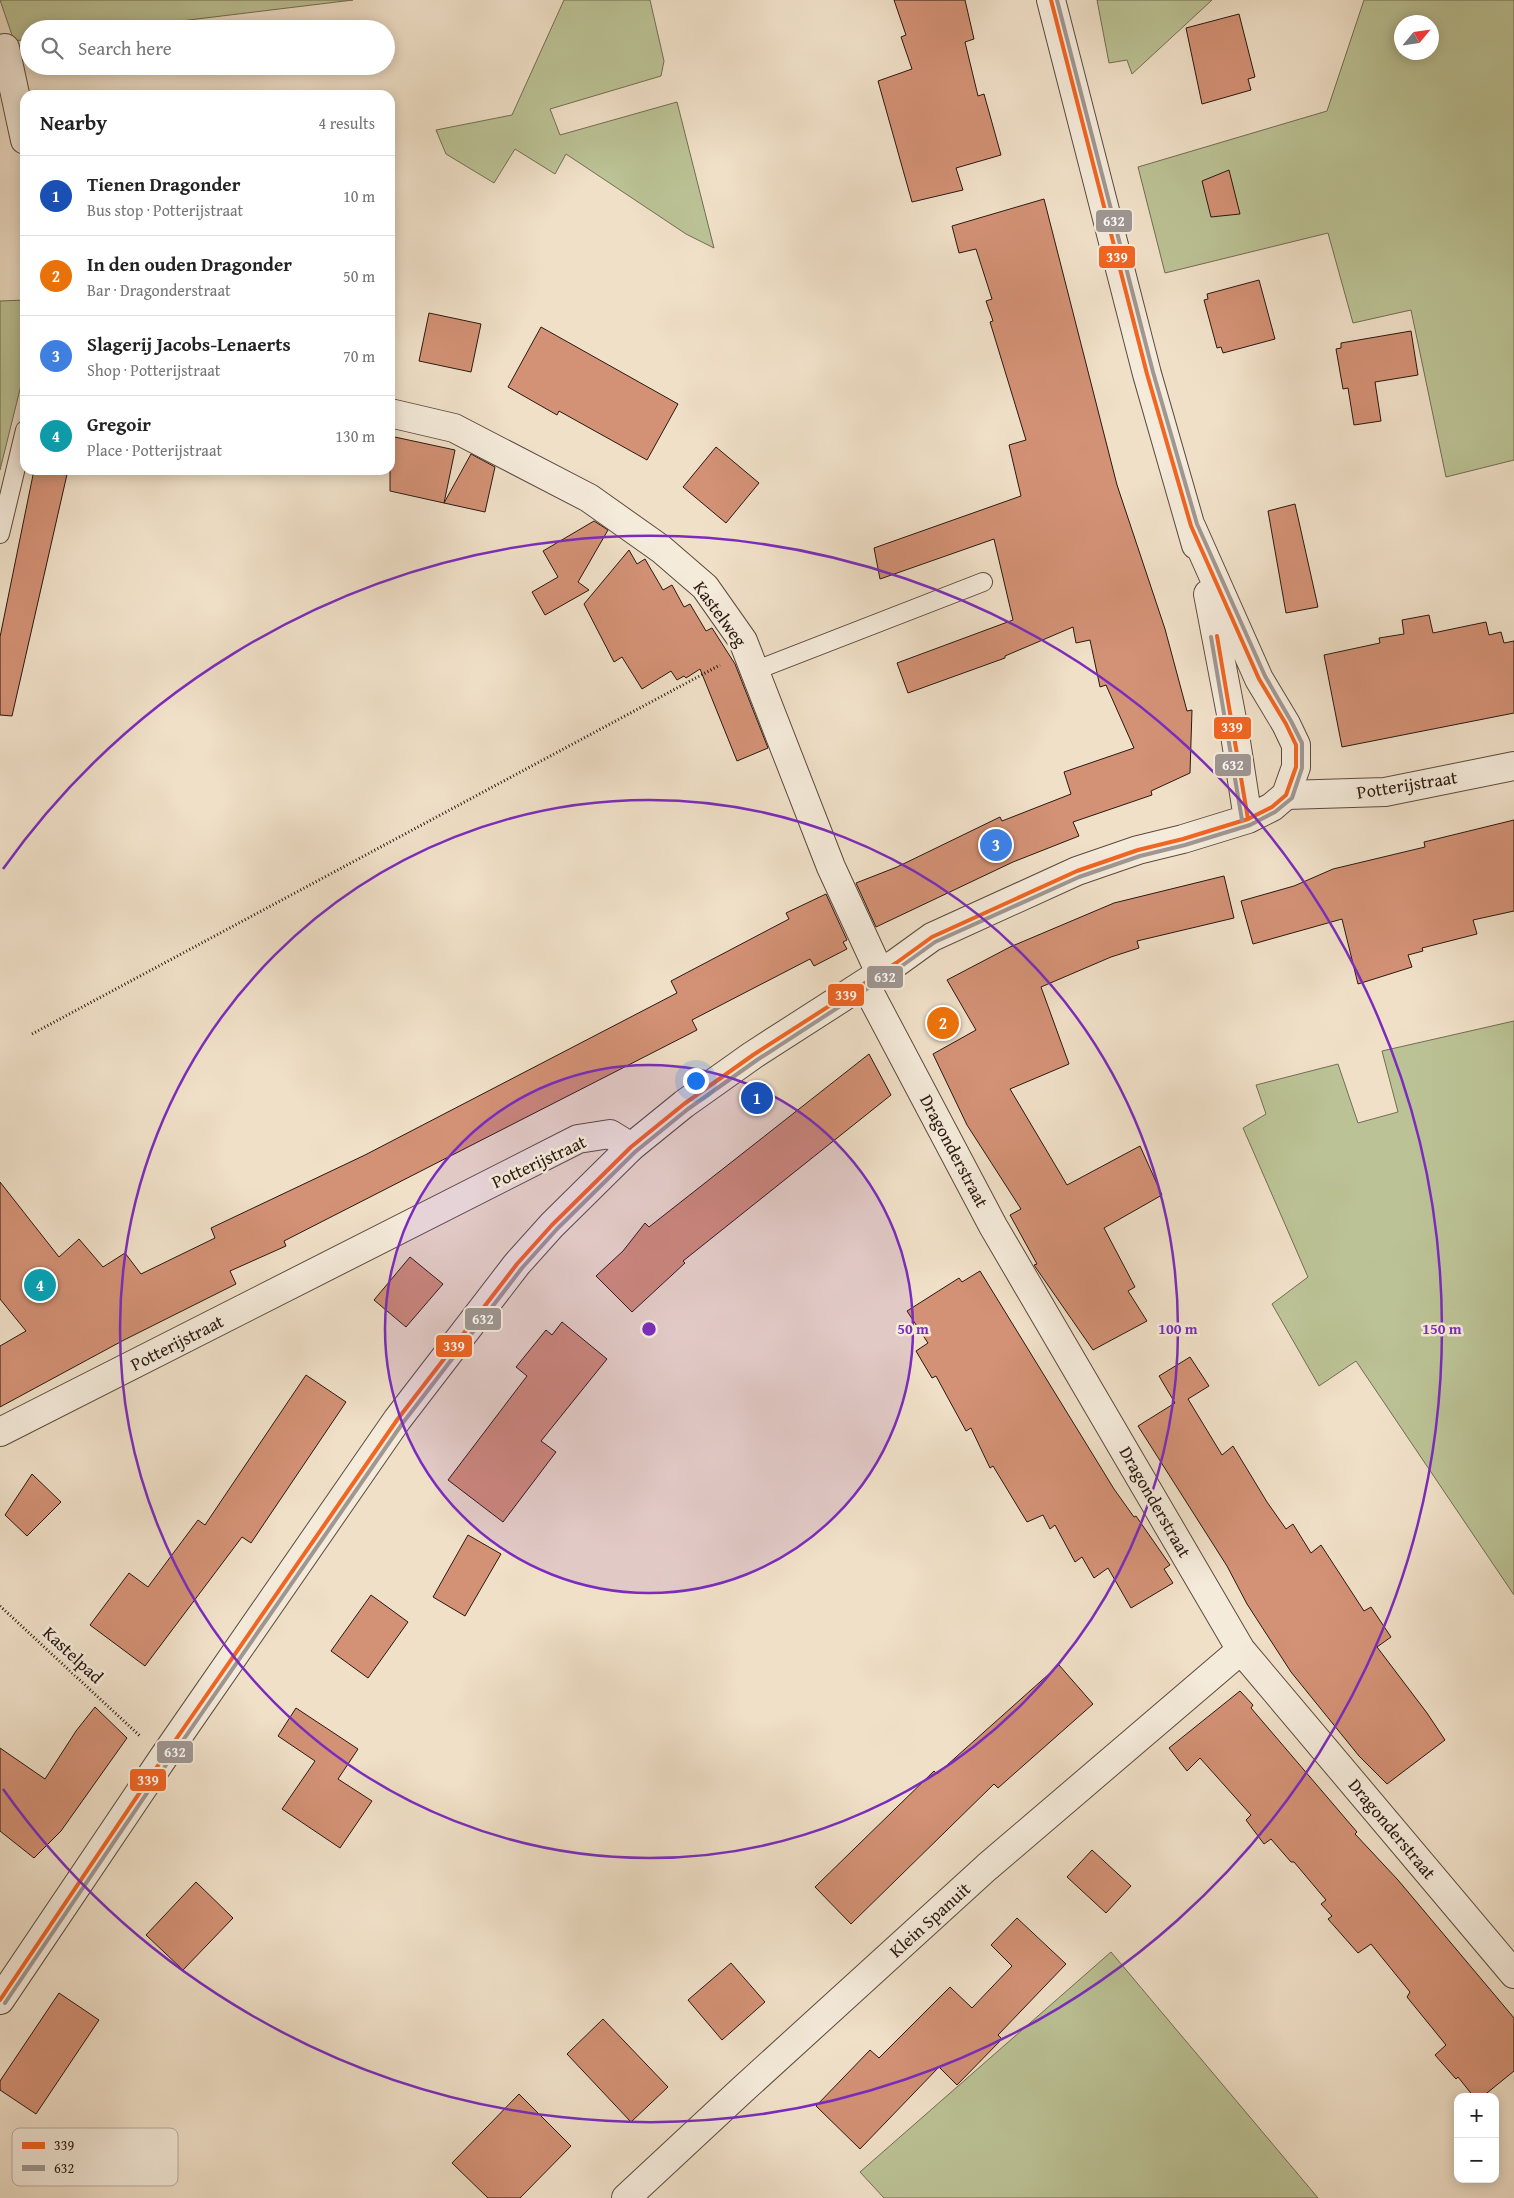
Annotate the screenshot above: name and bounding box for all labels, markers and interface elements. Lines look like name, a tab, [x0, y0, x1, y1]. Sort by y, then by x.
north arrow	[1394, 15, 1439, 60]
search box	[20, 20, 395, 75]
icon: search	[38, 34, 66, 62]
text: Search here	[78, 34, 172, 62]
text: Nearby	[40, 107, 107, 138]
text: 4 results	[318, 111, 375, 135]
text: Tienen Dragonder	[87, 170, 240, 198]
text: 1	[52, 184, 60, 208]
text: 10 m	[343, 184, 375, 208]
text: Bus stop · Potterijstraat	[87, 198, 243, 222]
line badge: 632	[1095, 209, 1133, 233]
text: 632	[1103, 211, 1125, 231]
line badge: 339	[1098, 245, 1136, 269]
text: 339	[1106, 247, 1128, 267]
text: In den ouden Dragonder	[87, 250, 292, 278]
text: 2	[52, 264, 60, 288]
text: 50 m	[343, 264, 375, 288]
text: Bar · Dragonderstraat	[87, 278, 231, 302]
text: Slagerij Jacobs-Lenaerts	[87, 330, 291, 358]
text: 3	[52, 344, 60, 368]
text: 70 m	[343, 344, 375, 368]
text: Shop · Potterijstraat	[87, 358, 220, 382]
text: Gregoir	[87, 410, 151, 438]
text: 4	[52, 424, 60, 448]
text: 130 m	[335, 424, 375, 448]
text: Place · Potterijstraat	[87, 438, 222, 462]
street label: Kastelweg	[687, 575, 754, 652]
line badge: 339	[1213, 716, 1252, 740]
text: 339	[1221, 717, 1243, 737]
line badge: 632	[1214, 753, 1252, 777]
text: 632	[1222, 755, 1244, 775]
street label: Potterijstraat	[1355, 763, 1460, 806]
pin: 3	[980, 826, 1012, 864]
line badge: 632	[866, 965, 904, 989]
text: 632	[874, 967, 896, 987]
line badge: 339	[827, 983, 865, 1007]
text: 339	[835, 985, 857, 1005]
pin: 2	[927, 1004, 959, 1042]
your location	[683, 1068, 709, 1094]
pin: 1	[741, 1079, 773, 1117]
street label: Dragonderstraat	[913, 1089, 996, 1213]
street label: Potterijstraat	[487, 1128, 591, 1195]
pin: 4	[24, 1266, 56, 1304]
street label: Potterijstraat	[125, 1307, 229, 1378]
line badge: 632	[464, 1307, 502, 1331]
text: 632	[472, 1309, 494, 1329]
text: 50 m	[897, 1318, 929, 1339]
text: 100 m	[1158, 1318, 1198, 1339]
text: 150 m	[1422, 1318, 1462, 1339]
centre of rings	[640, 1320, 658, 1338]
line badge: 339	[435, 1334, 473, 1358]
text: 339	[443, 1336, 465, 1356]
street label: Dragonderstraat	[1113, 1441, 1199, 1563]
street label: Kastelpad	[37, 1620, 110, 1690]
line badge: 632	[156, 1740, 194, 1764]
text: 632	[164, 1742, 186, 1762]
line badge: 339	[129, 1768, 167, 1792]
text: 339	[137, 1770, 159, 1790]
street label: Dragonderstraat	[1342, 1772, 1443, 1886]
street label: Klein Spanuit	[883, 1875, 977, 1964]
map controls	[1454, 2093, 1499, 2183]
button: +	[1454, 2093, 1499, 2138]
legend	[12, 2128, 178, 2186]
text: 339	[54, 2135, 74, 2155]
button: −	[1454, 2138, 1499, 2183]
text: 632	[54, 2158, 74, 2178]

